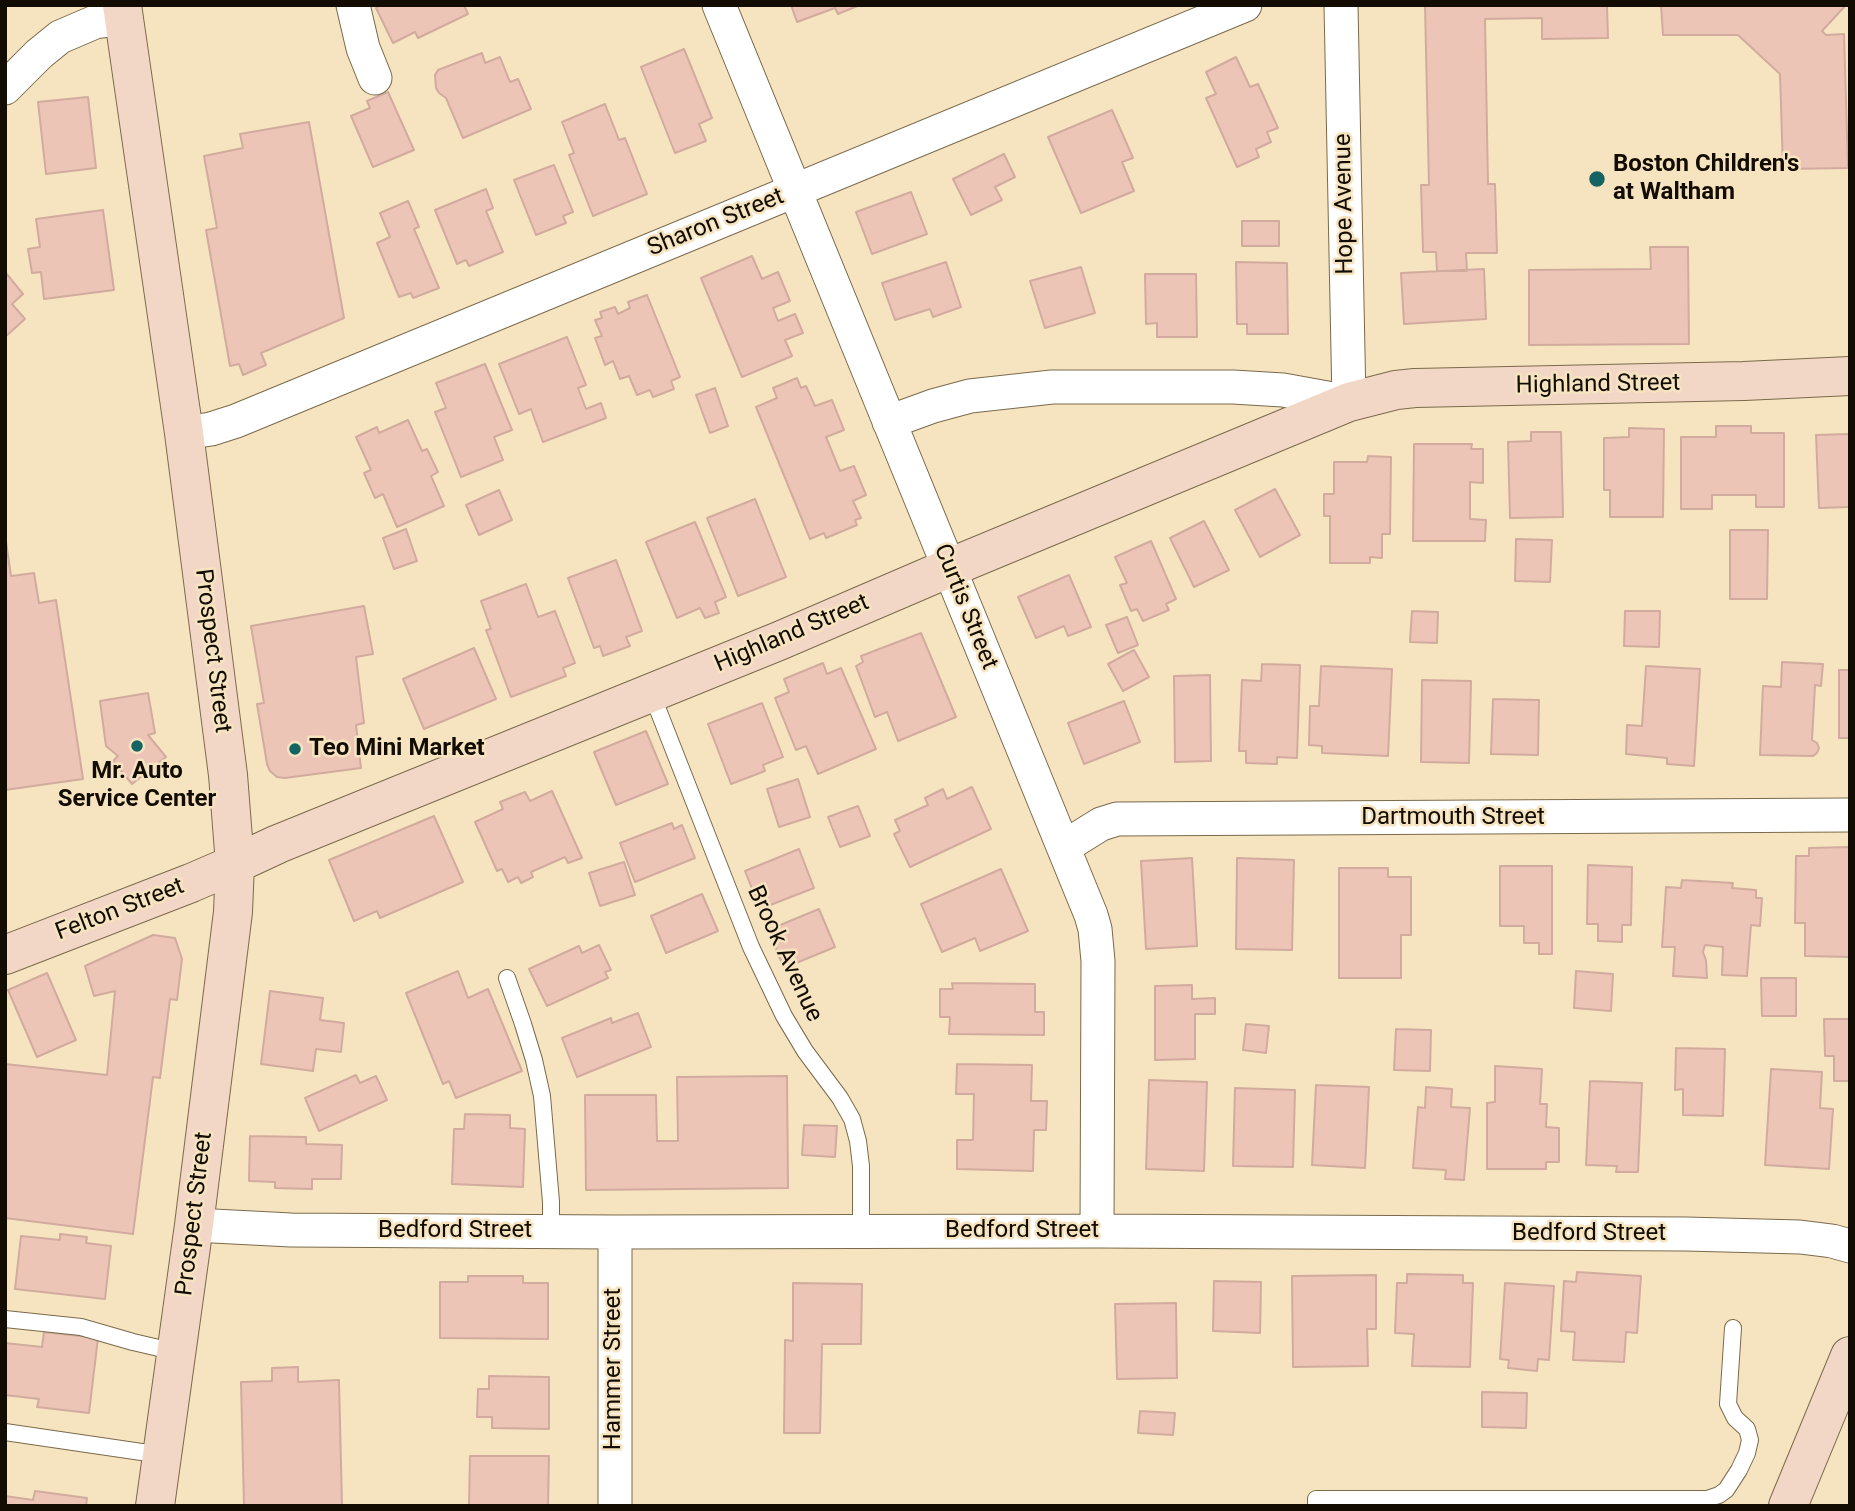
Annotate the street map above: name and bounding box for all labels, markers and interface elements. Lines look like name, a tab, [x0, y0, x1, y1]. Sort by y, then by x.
street label: Hope Avenue	[1329, 133, 1361, 275]
place label: Boston Children's at Waltham	[1613, 151, 1799, 207]
marker: Boston Children's at Waltham	[1587, 169, 1607, 189]
street label: Sharon Street	[644, 183, 788, 263]
street label: Highland Street	[1515, 369, 1681, 401]
street label: Curtis Street	[927, 540, 1003, 674]
street label: Prospect Street	[188, 567, 236, 735]
street label: Highland Street	[711, 589, 873, 679]
place label: Teo Mini Market	[309, 735, 485, 763]
marker: Mr. Auto Service Center	[129, 738, 145, 754]
marker: Teo Mini Market	[287, 741, 303, 757]
place label: Mr. Auto Service Center	[58, 758, 216, 814]
street label: Dartmouth Street	[1361, 804, 1545, 832]
street label: Felton Street	[52, 872, 188, 948]
street label: Brook Avenue	[740, 881, 828, 1027]
street label: Prospect Street	[171, 1130, 219, 1298]
street label: Bedford Street	[378, 1217, 532, 1245]
street label: Bedford Street	[945, 1217, 1099, 1245]
street label: Bedford Street	[1512, 1220, 1666, 1248]
street label: Hammer Street	[600, 1288, 628, 1450]

